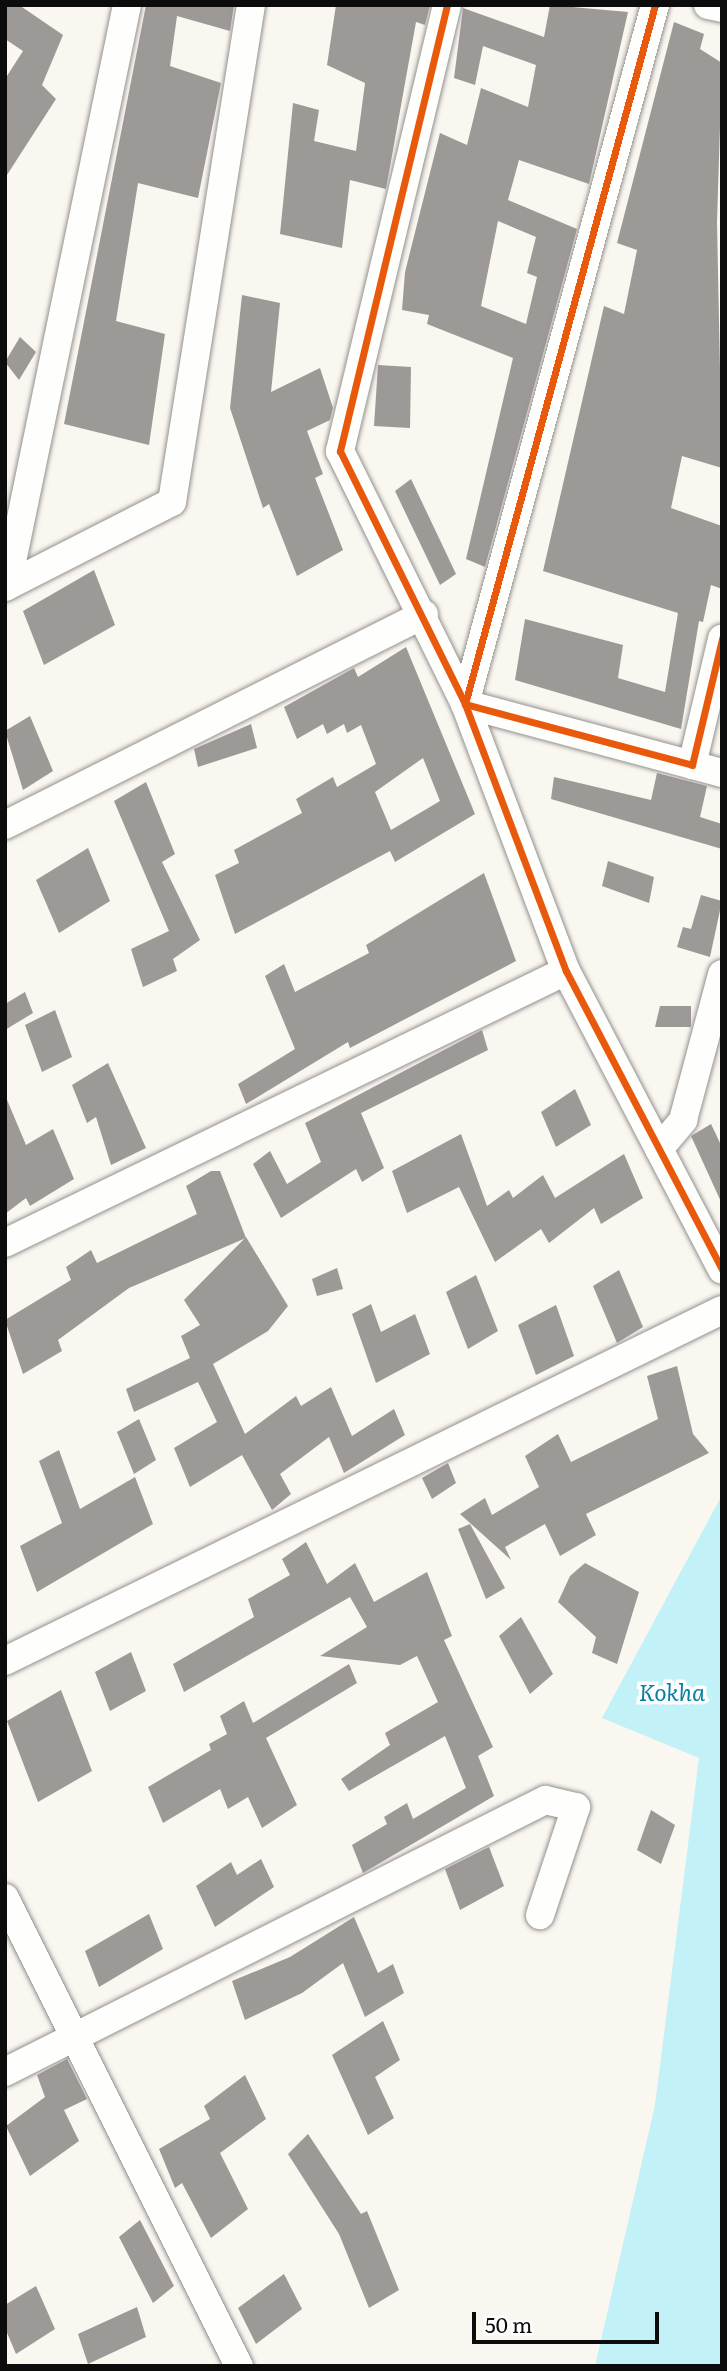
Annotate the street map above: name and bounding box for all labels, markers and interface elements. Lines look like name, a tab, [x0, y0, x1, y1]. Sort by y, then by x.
water label: Kokha	[639, 1677, 705, 1705]
scale bar	[475, 2298, 662, 2342]
text: 50 m	[485, 2308, 532, 2339]

